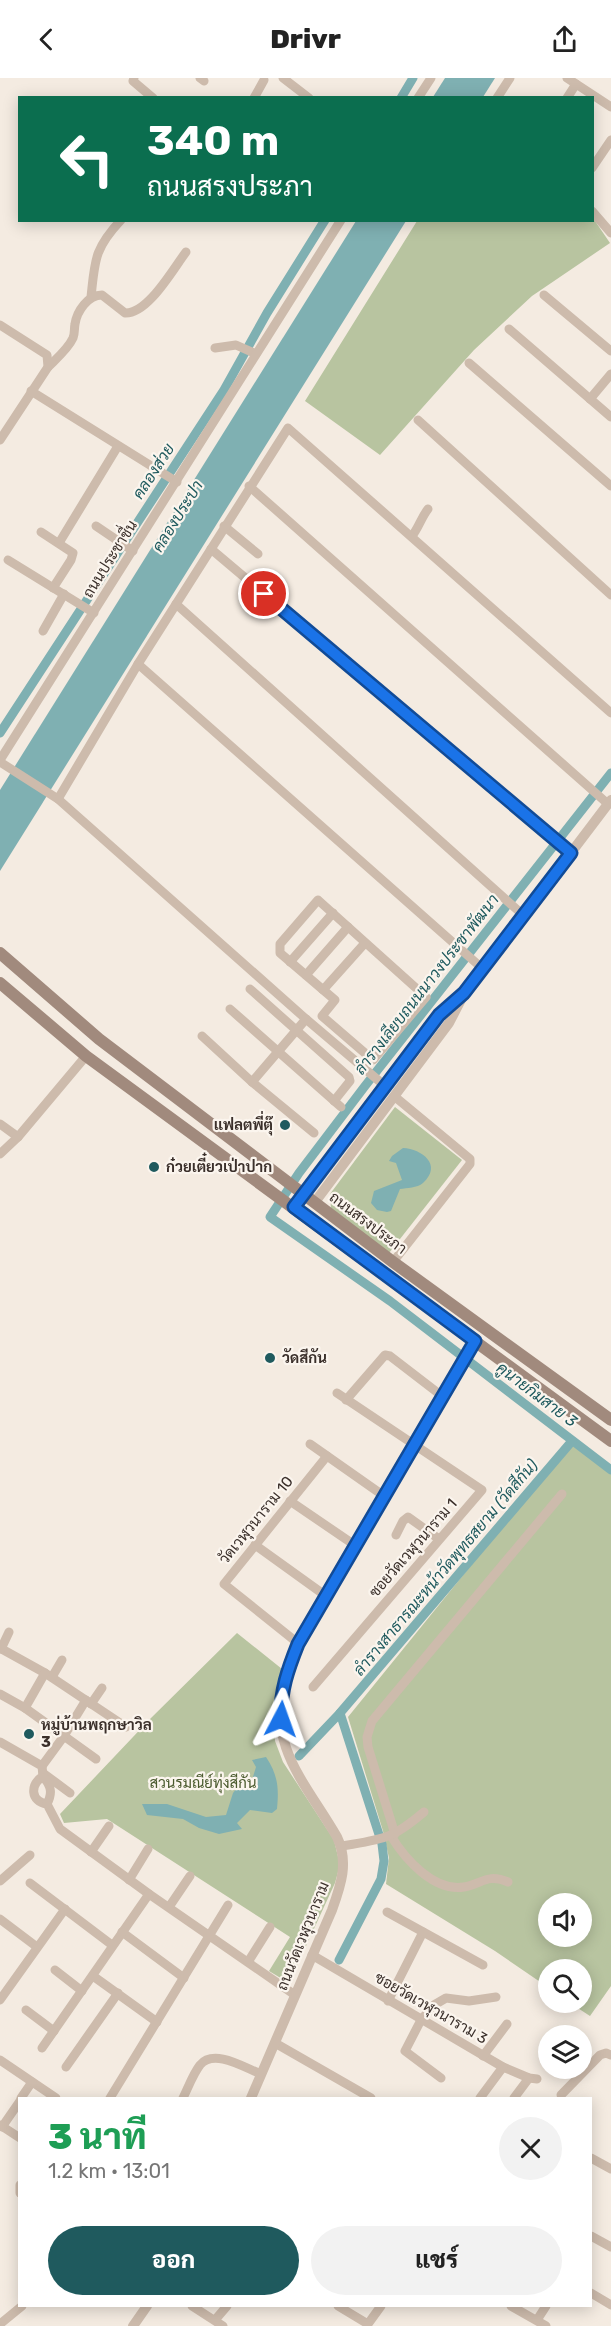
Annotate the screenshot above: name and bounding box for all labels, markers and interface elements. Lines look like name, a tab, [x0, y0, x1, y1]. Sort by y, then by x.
icon: back	[30, 23, 63, 56]
text: Drivr	[270, 23, 341, 55]
icon: share	[548, 23, 581, 56]
text: 340 m	[147, 116, 279, 166]
icon: left	[48, 120, 126, 198]
text: ถนนสรงประภา	[147, 171, 313, 203]
water label: คลองส่วย	[128, 439, 178, 503]
water label: คลองประปา	[148, 477, 207, 555]
street label: ถนนประชาชื่น	[74, 514, 141, 601]
pin	[238, 568, 289, 619]
icon: arrive	[247, 577, 280, 610]
water label: ลำรางเลียบถนนนาวงประชาพัฒนา	[348, 889, 503, 1078]
place label: แฟลตพี่ตุ๊	[214, 1110, 274, 1136]
marker: แฟลตพี่ตุ๊	[278, 1118, 292, 1132]
place label: ก๋วยเตี๋ยวเป่าปาก	[166, 1152, 272, 1176]
marker: ก๋วยเตี๋ยวเป่าปาก	[147, 1160, 161, 1174]
street label: ถนนสรงประภา	[326, 1188, 410, 1258]
place label: วัดสีกัน	[282, 1348, 327, 1367]
marker: วัดสีกัน	[263, 1351, 277, 1365]
water label: คูนายกิมสาย 3	[492, 1358, 581, 1433]
water label: ลำรางสาธารณะหน้าวัดพุทธสยาม (วัดสีกัน)	[348, 1454, 543, 1681]
street label: วัดเวฬุวนาราม 10	[215, 1473, 298, 1569]
street label: ซอยวัดเวฬุวนาราม 1	[365, 1495, 462, 1602]
position arrow	[249, 1687, 313, 1751]
place label: หมู่บ้านพฤกษาวิล 3	[41, 1715, 152, 1751]
marker: หมู่บ้านพฤกษาวิล 3	[22, 1727, 36, 1741]
park label: สวนรมณีย์ทุ่งสีกัน	[149, 1773, 257, 1794]
street label: ถนนวัดเวฬุวนาราม	[273, 1879, 335, 1994]
map controls	[538, 1893, 592, 2079]
button: sound	[538, 1893, 592, 1947]
button: search	[538, 1959, 592, 2013]
street label: ซอยวัดเวฬุวนาราม 3	[370, 1968, 491, 2049]
button: layers	[538, 2025, 592, 2079]
text: 3 นาที	[48, 2115, 147, 2158]
button: close	[499, 2117, 562, 2180]
text: 1.2 km · 13:01	[48, 2159, 170, 2183]
button: ออก	[48, 2226, 299, 2295]
button: แชร์	[311, 2226, 562, 2295]

